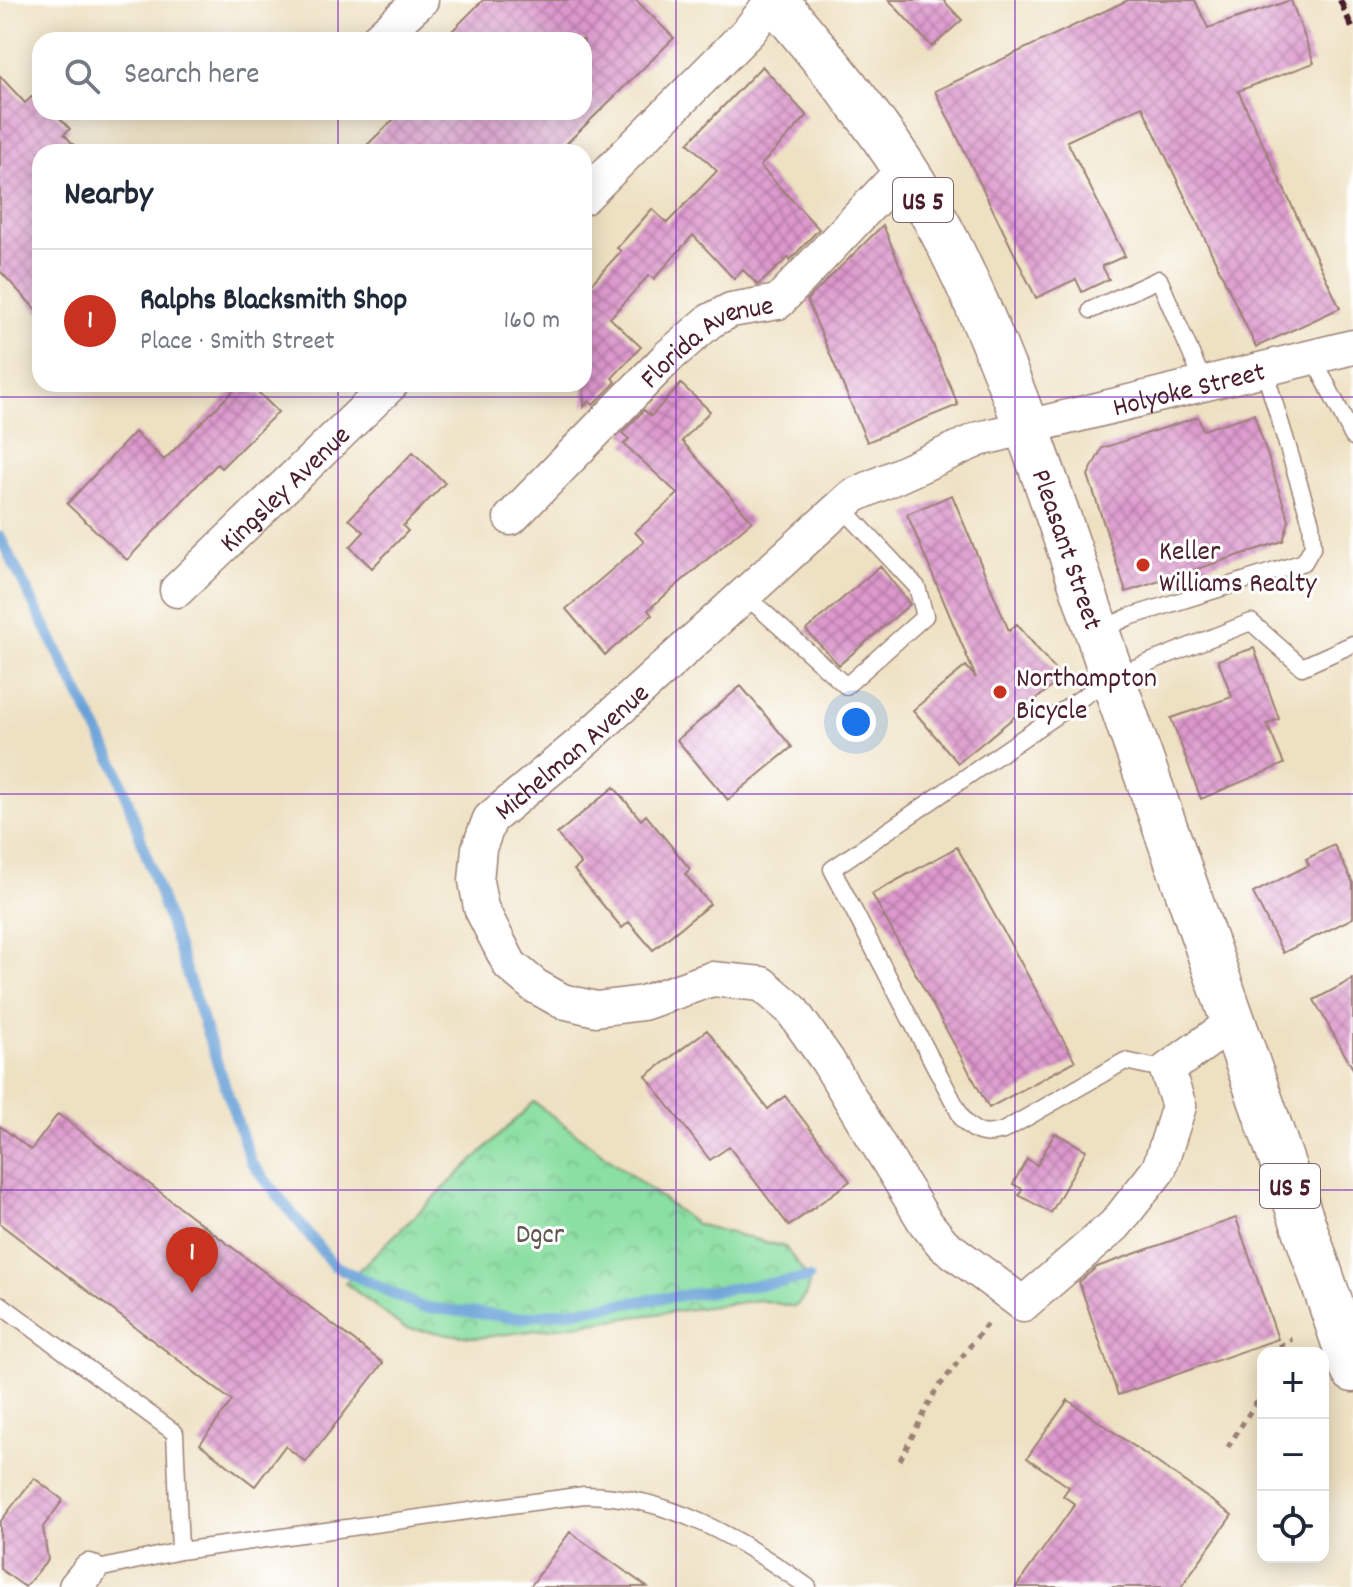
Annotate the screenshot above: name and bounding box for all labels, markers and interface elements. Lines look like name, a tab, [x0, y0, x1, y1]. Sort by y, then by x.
search box	[32, 32, 592, 120]
icon: search	[60, 54, 104, 98]
text: Search here	[124, 55, 260, 98]
text: Nearby	[64, 172, 153, 221]
road number: US 5	[893, 178, 953, 222]
text: Ralphs Blacksmith Shop	[140, 281, 407, 324]
street label: Florida Avenue	[633, 288, 777, 400]
text: 1	[87, 303, 93, 340]
text: 160 m	[504, 303, 560, 340]
text: Place · Smith Street	[140, 324, 335, 361]
street label: Holyoke Street	[1109, 354, 1270, 430]
street label: Kingsley Avenue	[213, 418, 362, 564]
street label: Pleasant Street	[1018, 464, 1110, 636]
place label: Keller Williams Realty	[1159, 534, 1317, 606]
marker: Keller Williams Realty	[1134, 556, 1152, 574]
place label: Northampton Bicycle	[1016, 661, 1157, 733]
street label: Michelman Avenue	[488, 676, 660, 832]
marker: Northampton Bicycle	[991, 683, 1009, 701]
your location	[836, 702, 876, 742]
road number: US 5	[1260, 1164, 1320, 1208]
park label: Dgcr	[516, 1217, 565, 1257]
pin: 1	[166, 1227, 218, 1293]
map controls	[1257, 1347, 1329, 1563]
button: +	[1257, 1347, 1329, 1419]
button: −	[1257, 1419, 1329, 1491]
button: locate	[1257, 1491, 1329, 1563]

